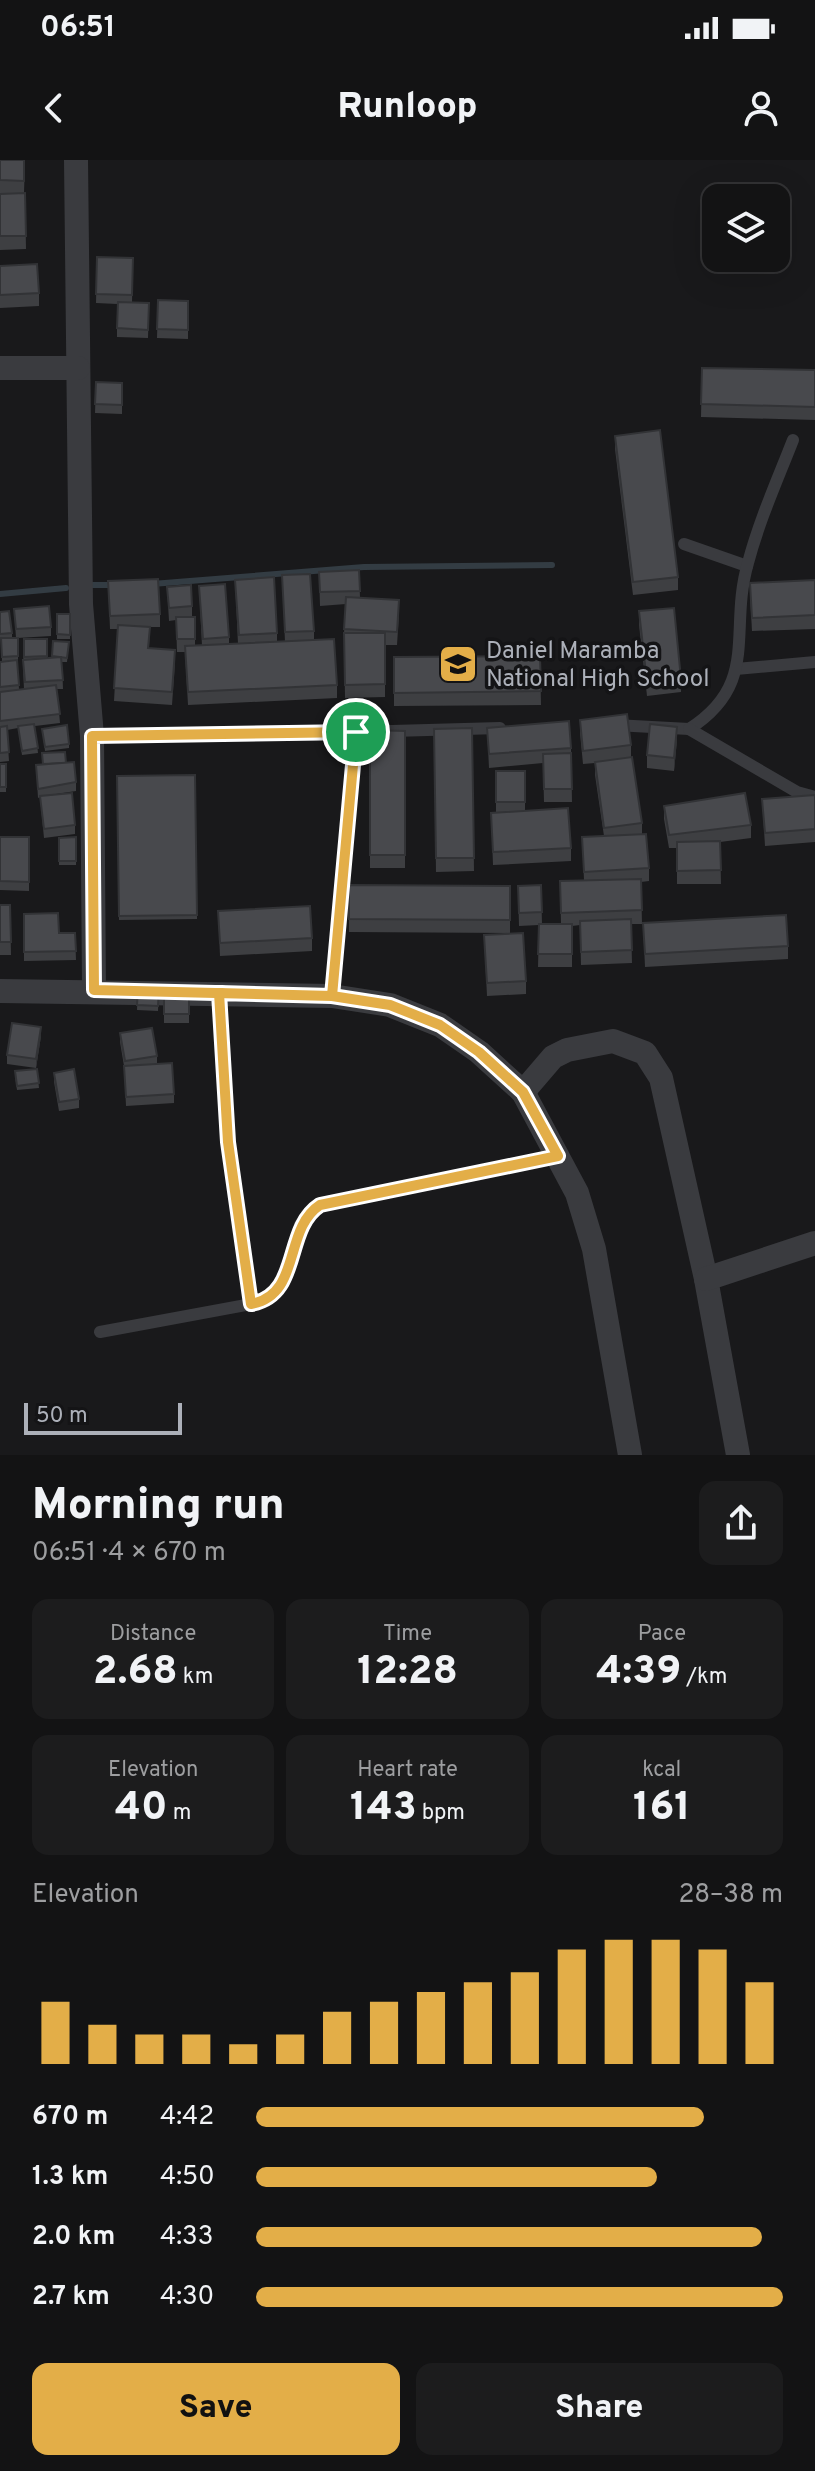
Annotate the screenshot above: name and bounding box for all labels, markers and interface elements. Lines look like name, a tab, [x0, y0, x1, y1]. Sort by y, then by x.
text: 06:51	[40, 10, 116, 47]
text: Runloop	[337, 85, 478, 131]
icon: back	[32, 86, 76, 130]
icon: person	[739, 86, 783, 130]
map controls	[702, 184, 790, 272]
button: layers	[702, 184, 790, 272]
place label: Daniel Maramba National High School	[486, 637, 710, 695]
school or university icon: Daniel Maramba National High School	[437, 643, 479, 685]
pin	[322, 698, 390, 766]
icon: arrive	[334, 710, 378, 754]
scale bar	[24, 1399, 182, 1435]
text: 50 m	[36, 1403, 88, 1430]
text: Morning run	[32, 1479, 285, 1535]
button: share	[699, 1481, 783, 1565]
text: 06:51 · 4 × 670 m	[32, 1537, 226, 1570]
text: Distance	[110, 1621, 196, 1648]
text: Time	[383, 1621, 432, 1648]
text: Pace	[638, 1621, 686, 1648]
text: 2.68	[93, 1648, 178, 1698]
text: 12:28	[357, 1648, 458, 1698]
text: 4:39	[596, 1648, 681, 1698]
text: km	[178, 1664, 213, 1691]
text: /km	[681, 1664, 727, 1691]
text: Elevation	[108, 1757, 198, 1784]
text: Heart rate	[357, 1757, 458, 1784]
text: kcal	[642, 1757, 681, 1784]
text: 40	[115, 1784, 168, 1834]
text: 143	[350, 1784, 417, 1834]
text: 161	[633, 1784, 691, 1834]
text: m	[168, 1800, 191, 1827]
text: bpm	[417, 1800, 465, 1827]
text: Elevation	[32, 1879, 139, 1912]
text: 28–38 m	[678, 1879, 783, 1912]
text: 670 m	[32, 2101, 108, 2134]
text: 4:42	[160, 2101, 214, 2134]
text: 1.3 km	[32, 2161, 108, 2194]
text: 4:50	[160, 2161, 215, 2194]
text: 2.0 km	[32, 2221, 115, 2254]
text: 4:33	[160, 2221, 213, 2254]
text: 2.7 km	[32, 2281, 110, 2314]
text: 4:30	[160, 2281, 214, 2314]
button: Save	[32, 2363, 400, 2455]
button: Share	[416, 2363, 783, 2455]

